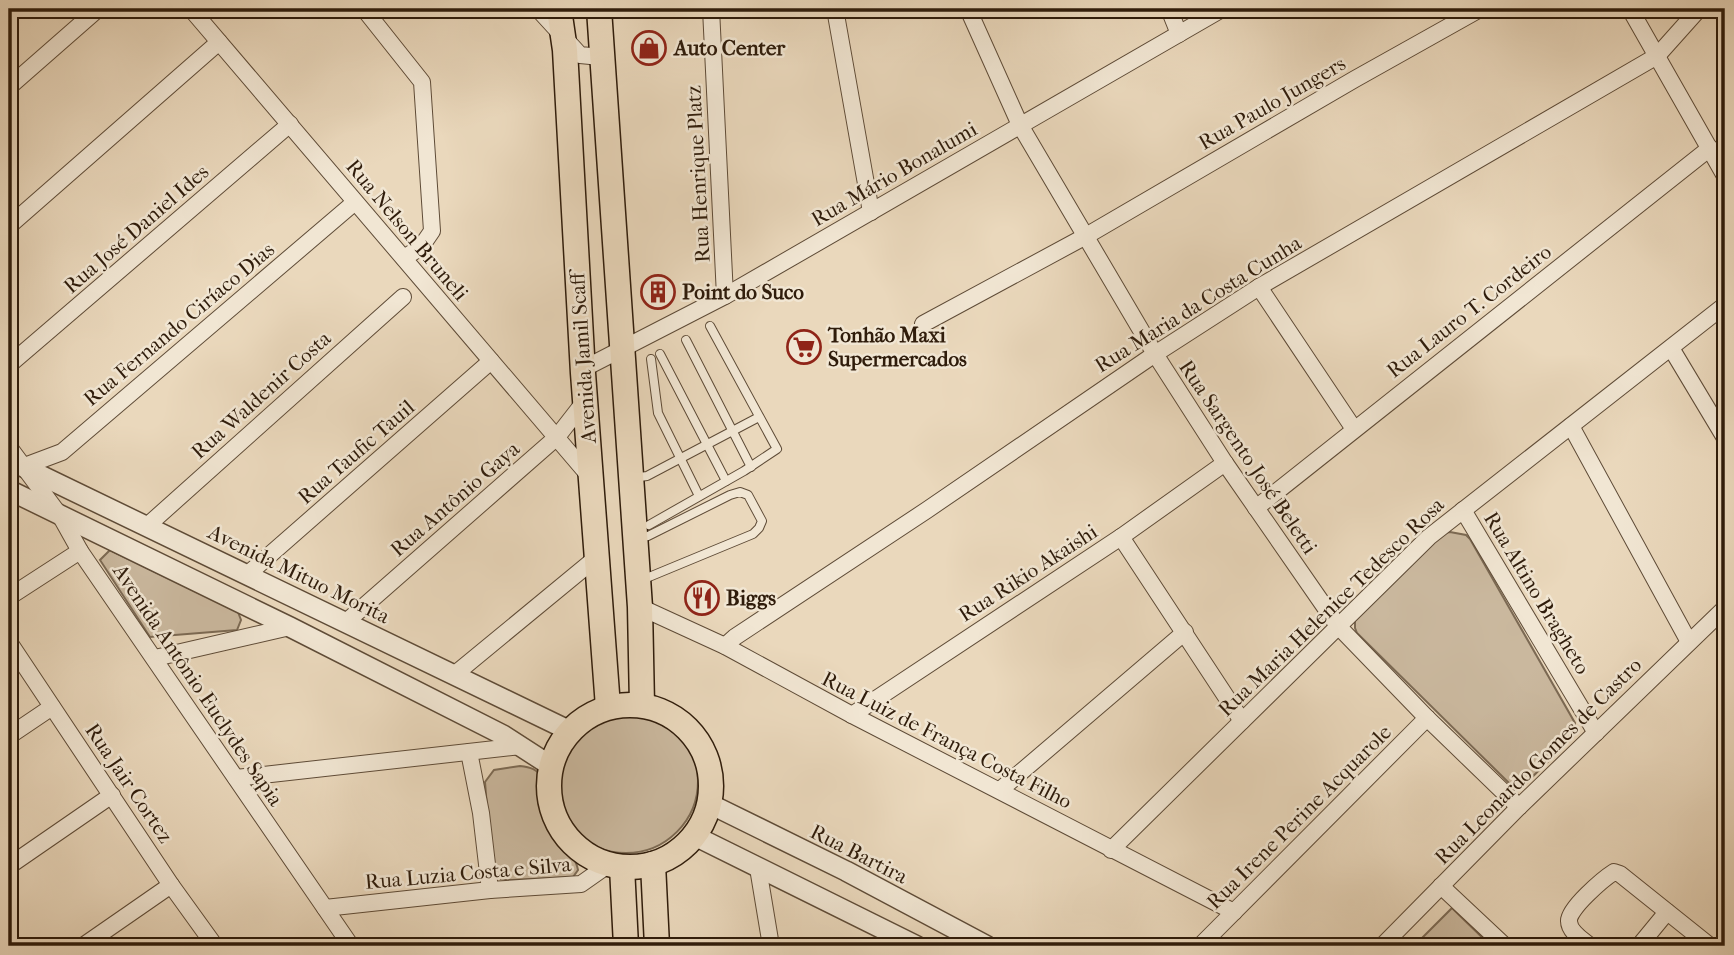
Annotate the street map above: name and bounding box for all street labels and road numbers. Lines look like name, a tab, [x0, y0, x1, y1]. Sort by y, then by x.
street label: Rua Paulo Jungers	[1194, 51, 1350, 155]
street label: Rua Henrique Platz	[681, 85, 715, 263]
street label: Rua Mário Bonalumi	[807, 117, 981, 231]
street label: Rua Nelson Bruneli	[341, 155, 473, 305]
street label: Rua José Daniel Ides	[59, 159, 213, 298]
street label: Rua Maria da Costa Cunha	[1090, 230, 1306, 377]
street label: Rua Fernando Ciríaco Dias	[79, 237, 279, 411]
street label: Rua Lauro T. Cordeiro	[1382, 239, 1556, 383]
street label: Avenida Jamil Scaff	[565, 267, 601, 445]
street label: Rua Waldenir Costa	[186, 326, 336, 464]
street label: Rua Sargento José Beletti	[1174, 356, 1322, 558]
street label: Rua Taufic Tauil	[293, 395, 419, 509]
street label: Rua Antônio Gaya	[386, 436, 525, 562]
street label: Rua Maria Helenice Tedesco Rosa	[1213, 493, 1449, 721]
street label: Rua Altino Bragheto	[1479, 508, 1595, 678]
street label: Avenida Mituo Morita	[203, 519, 394, 629]
street label: Rua Rikio Akaishi	[954, 519, 1102, 627]
street label: Avenida Antônio Euclydes Sapia	[108, 559, 288, 811]
street label: Rua Leonardo Gomes de Castro	[1430, 653, 1646, 869]
street label: Rua Luiz de França Costa Filho	[818, 666, 1076, 814]
street label: Rua Jair Cortez	[80, 719, 178, 847]
street label: Rua Irene Perine Acquarole	[1202, 720, 1396, 914]
street label: Rua Bartira	[806, 819, 912, 889]
street label: Rua Luzia Costa e Silva	[364, 852, 572, 894]

